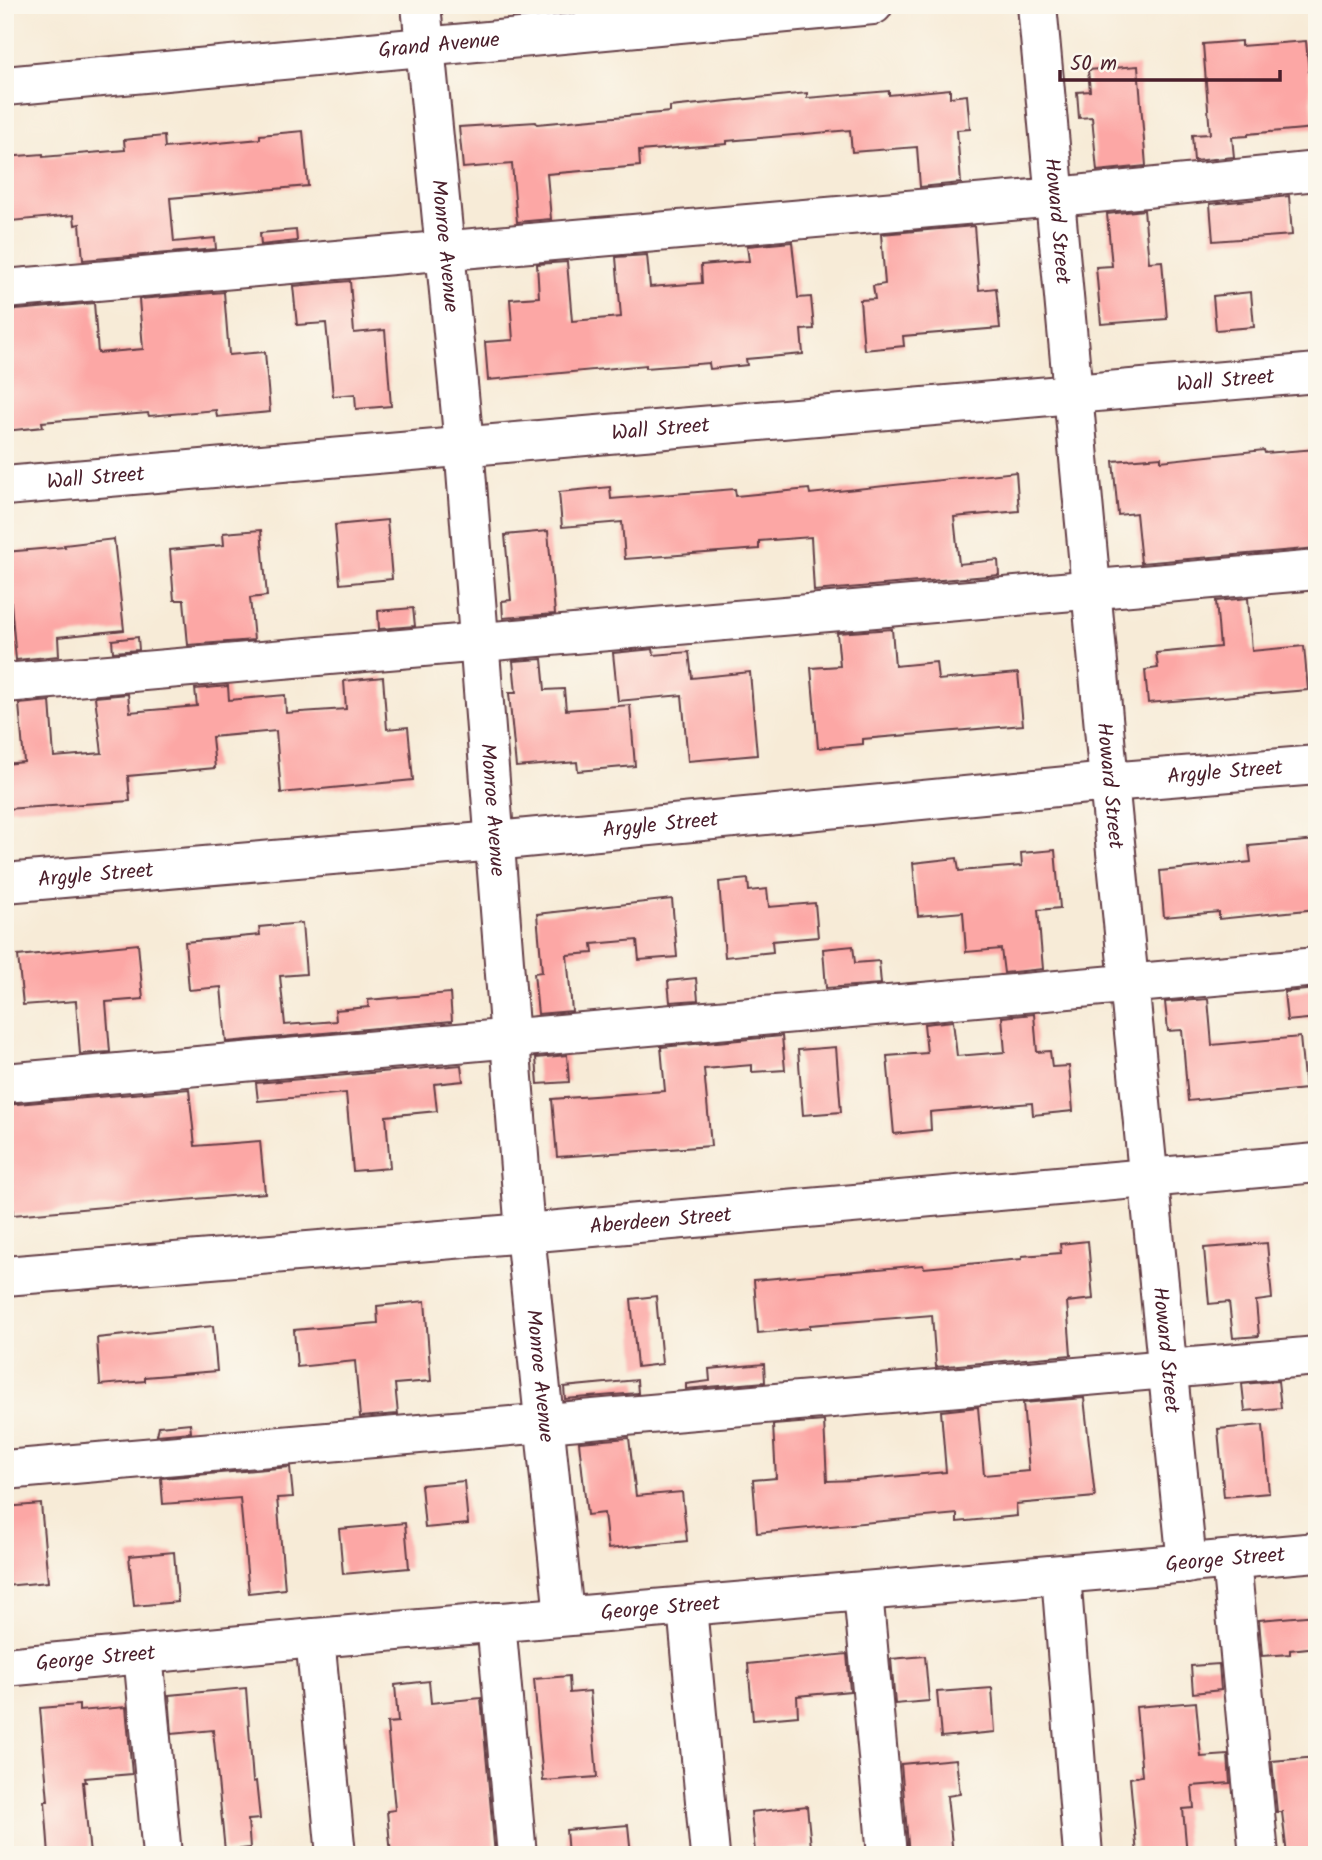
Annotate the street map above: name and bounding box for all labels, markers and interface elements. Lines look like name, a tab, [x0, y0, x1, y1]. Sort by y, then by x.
street label: Grand Avenue	[377, 23, 502, 68]
scale bar	[1060, 38, 1280, 82]
text: 50 m	[1070, 48, 1117, 81]
street label: Howard Street	[1035, 156, 1079, 287]
street label: Monroe Avenue	[422, 178, 468, 314]
street label: Wall Street	[1175, 360, 1277, 402]
street label: Wall Street	[610, 409, 712, 450]
street label: Wall Street	[45, 457, 147, 499]
street label: Howard Street	[1087, 721, 1132, 851]
street label: Monroe Avenue	[471, 742, 514, 878]
street label: Argyle Street	[1166, 751, 1285, 794]
street label: Argyle Street	[601, 803, 721, 847]
street label: Argyle Street	[37, 854, 156, 897]
street label: Aberdeen Street	[588, 1198, 734, 1244]
street label: Howard Street	[1143, 1285, 1188, 1415]
street label: Monroe Avenue	[516, 1308, 563, 1444]
street label: George Street	[1164, 1538, 1287, 1581]
street label: George Street	[599, 1587, 722, 1630]
street label: George Street	[34, 1636, 158, 1681]

